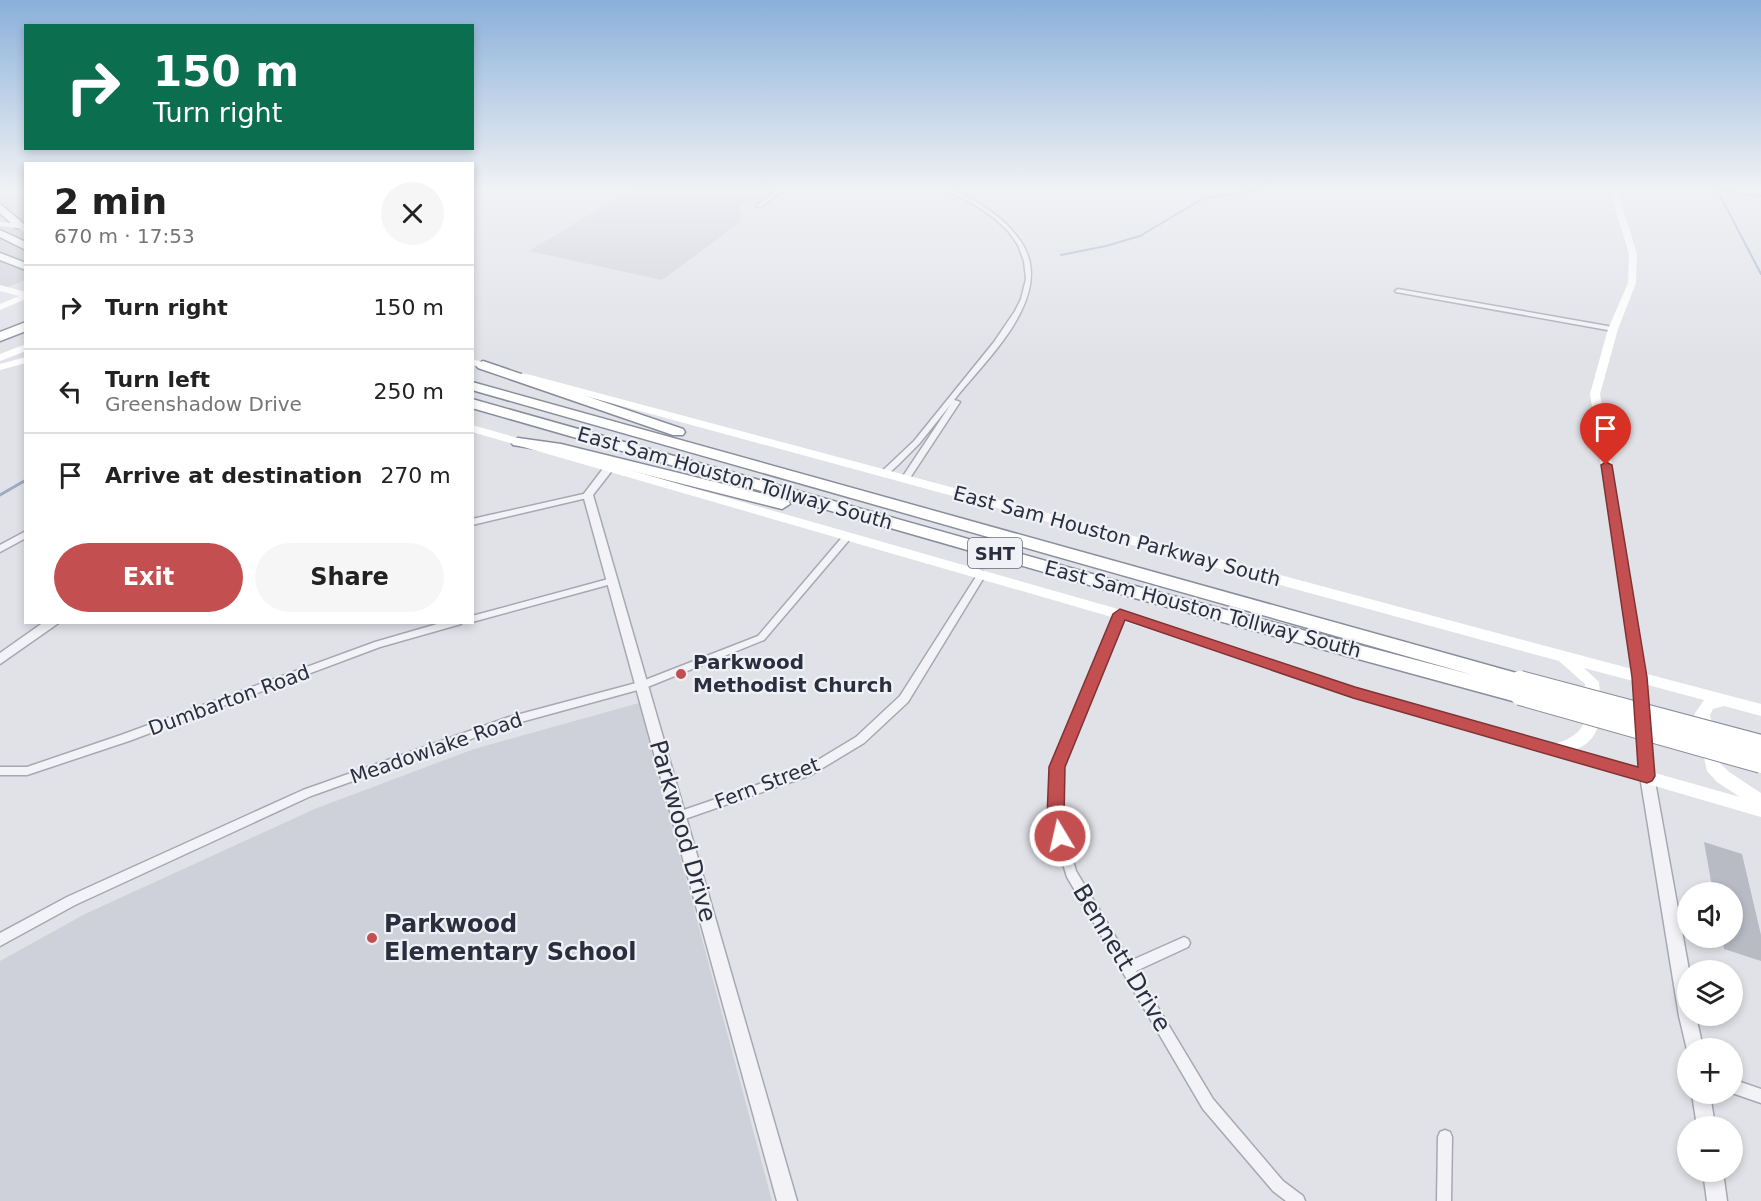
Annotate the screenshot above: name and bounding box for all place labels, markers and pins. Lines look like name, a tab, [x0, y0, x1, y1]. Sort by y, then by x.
pin	[1580, 403, 1631, 465]
place label: Parkwood Methodist Church	[693, 650, 893, 697]
marker: Parkwood Methodist Church	[674, 667, 688, 681]
place label: Parkwood Elementary School	[384, 910, 637, 966]
marker: Parkwood Elementary School	[365, 931, 379, 945]

